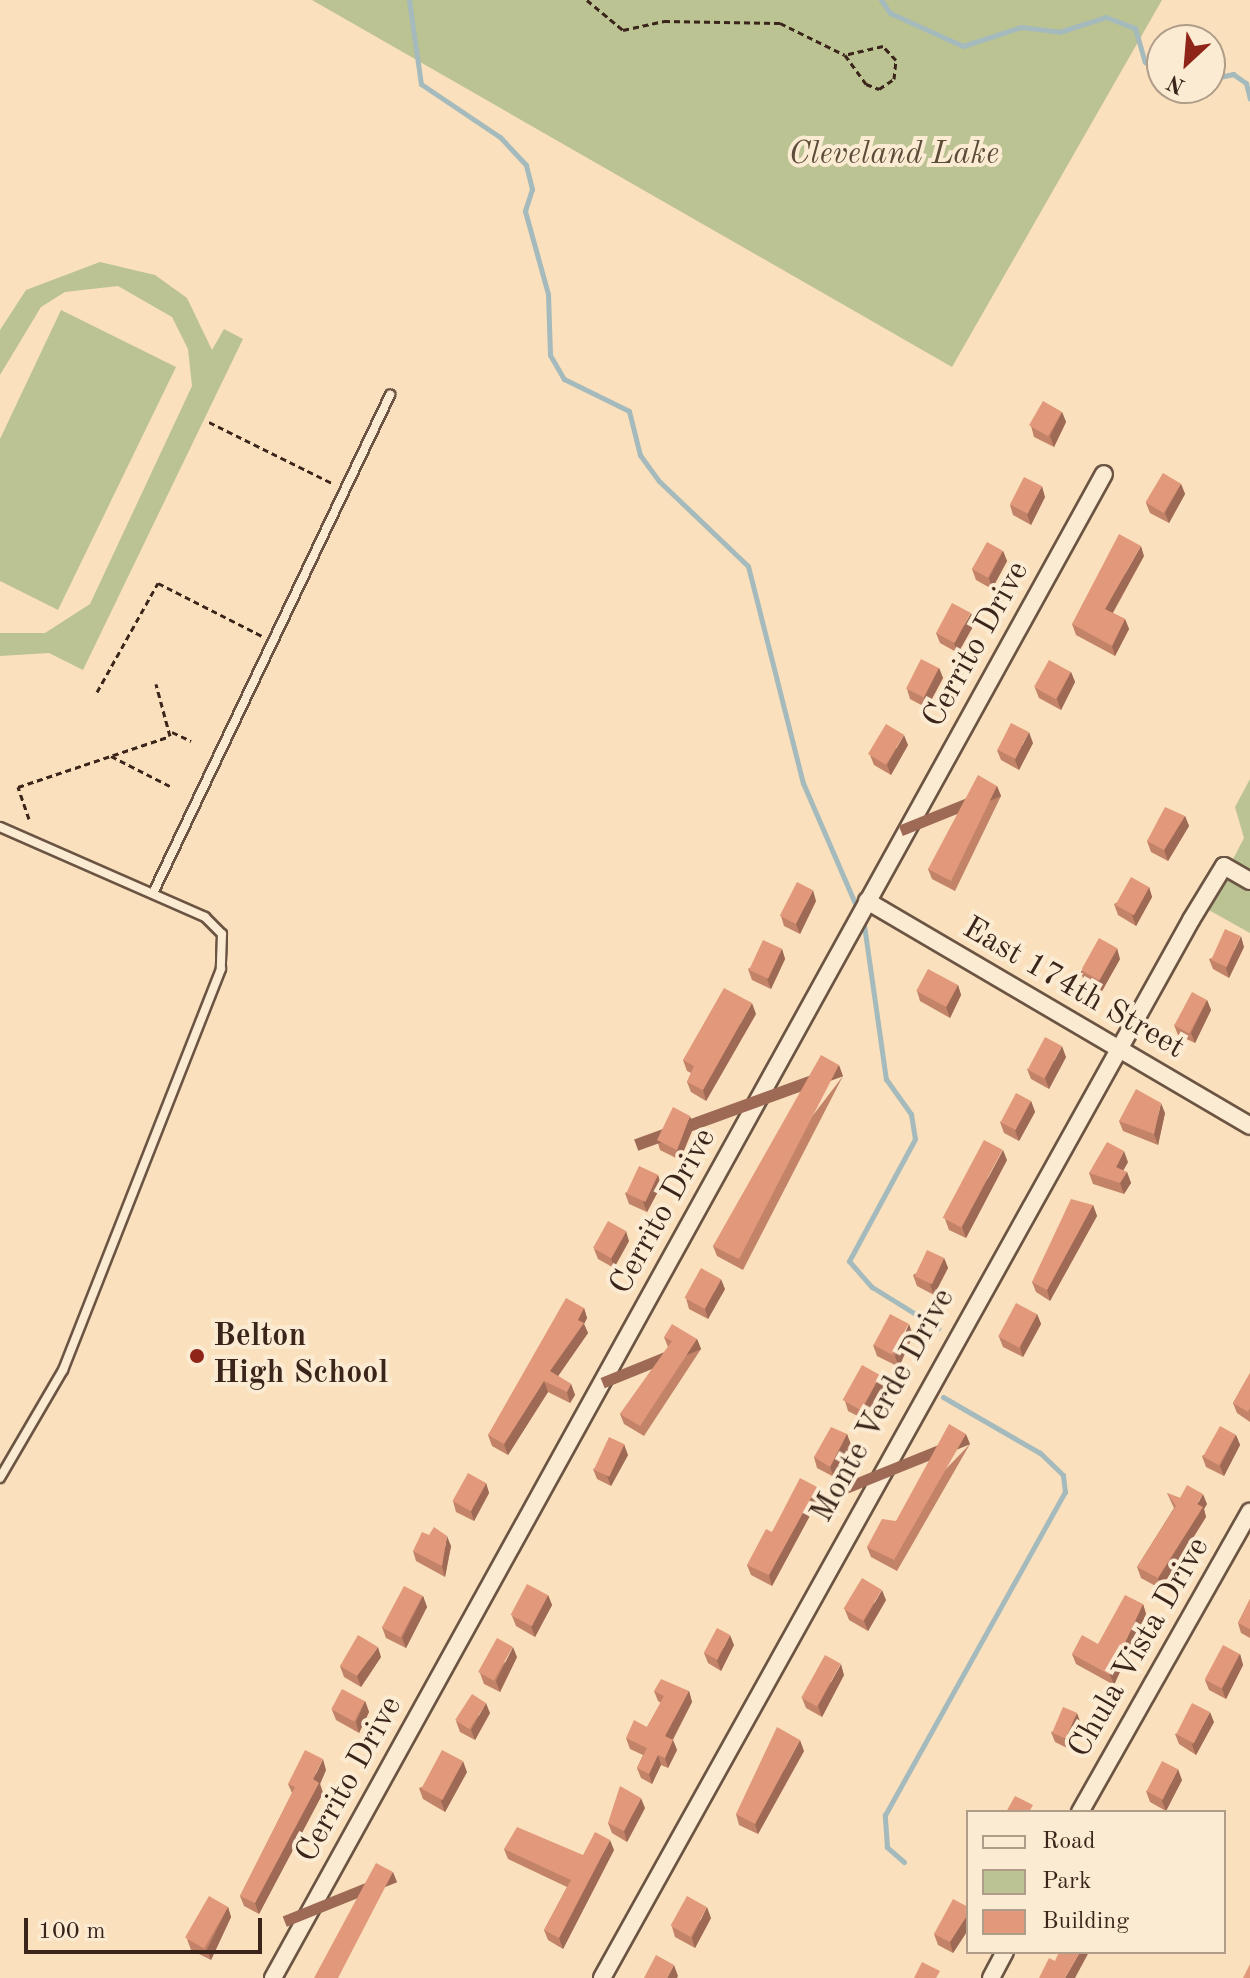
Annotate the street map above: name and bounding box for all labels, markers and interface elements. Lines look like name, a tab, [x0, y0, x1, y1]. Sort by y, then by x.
north arrow	[1146, 24, 1226, 104]
text: N	[1164, 70, 1189, 97]
park label: Cleveland Lake	[789, 136, 999, 174]
street label: Cerrito Drive	[916, 555, 1038, 735]
street label: East 174th Street	[955, 910, 1191, 1068]
street label: Cerrito Drive	[603, 1122, 725, 1302]
street label: Monte Verde Drive	[804, 1282, 964, 1530]
place label: Belton High School	[213, 1319, 388, 1394]
marker: Belton High School	[188, 1347, 206, 1365]
street label: Chula Vista Drive	[1061, 1531, 1219, 1765]
street label: Cerrito Drive	[289, 1690, 411, 1870]
legend	[966, 1810, 1226, 1954]
text: Road	[1042, 1830, 1095, 1854]
text: Park	[1042, 1870, 1091, 1894]
scale bar	[28, 1902, 266, 1952]
text: Building	[1042, 1910, 1129, 1934]
text: 100 m	[38, 1920, 106, 1944]

